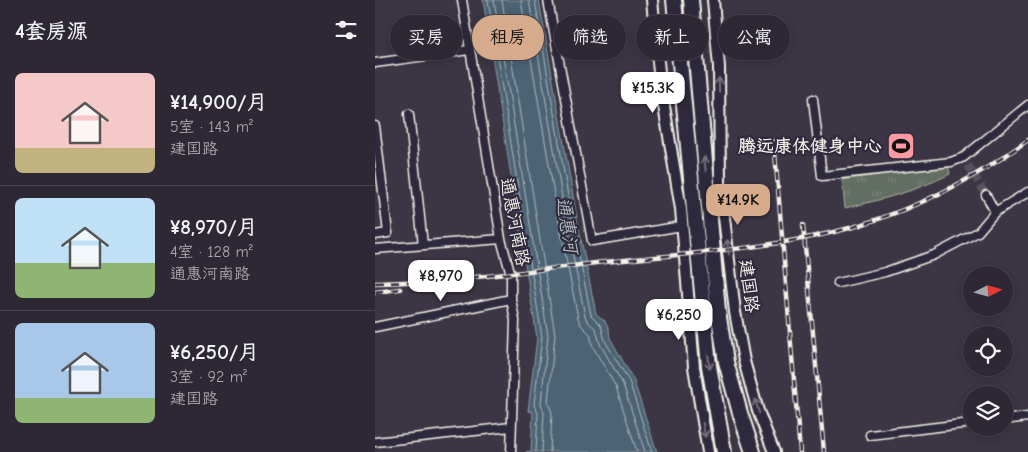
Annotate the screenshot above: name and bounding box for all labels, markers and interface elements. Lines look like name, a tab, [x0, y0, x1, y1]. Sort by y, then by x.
chip: 买房	[390, 15, 462, 60]
chip: 租房	[472, 15, 544, 60]
chip: 筛选	[554, 15, 626, 60]
chip: 新上	[636, 15, 708, 60]
chip: 公寓	[718, 15, 790, 60]
icon: filters	[332, 16, 360, 44]
text: 4套房源	[15, 19, 88, 43]
pin: ¥15.3K	[612, 72, 694, 114]
one-way arrow	[714, 77, 724, 93]
text: ¥15.3K	[632, 79, 674, 97]
text: ¥14,900/月	[170, 90, 267, 114]
icon: home	[55, 93, 115, 153]
text: 5室 · 143 m²	[170, 118, 253, 136]
sports icon: 腾远康体健身中心	[886, 131, 916, 161]
place label: 腾远康体健身中心	[738, 136, 882, 157]
text: 建国路	[170, 140, 218, 158]
one-way arrow	[700, 156, 710, 172]
street label: 通惠河南路	[496, 176, 533, 268]
pin: ¥14.9K	[697, 184, 779, 226]
text: ¥14.9K	[717, 191, 759, 209]
water label: 通惠河	[552, 195, 583, 258]
text: ¥8,970/月	[170, 215, 258, 239]
icon: home	[55, 218, 115, 278]
one-way arrow	[723, 239, 733, 255]
text: 4室 · 128 m²	[170, 243, 253, 261]
street label: 建国路	[735, 258, 762, 314]
pin: ¥8,970	[400, 260, 482, 302]
text: 通惠河南路	[170, 265, 250, 283]
north arrow	[963, 266, 1013, 316]
map controls	[963, 266, 1013, 436]
text: ¥8,970	[419, 267, 463, 285]
pin: ¥6,250	[638, 298, 720, 341]
text: ¥6,250	[657, 306, 701, 324]
button: locate	[963, 326, 1013, 376]
text: ¥6,250/月	[170, 340, 259, 364]
icon: home	[55, 343, 115, 403]
one-way arrow	[704, 354, 714, 370]
text: 3室 · 92 m²	[170, 368, 247, 386]
button: layers	[963, 386, 1013, 436]
text: 建国路	[170, 390, 218, 408]
one-way arrow	[752, 399, 762, 415]
one-way arrow	[700, 422, 709, 438]

